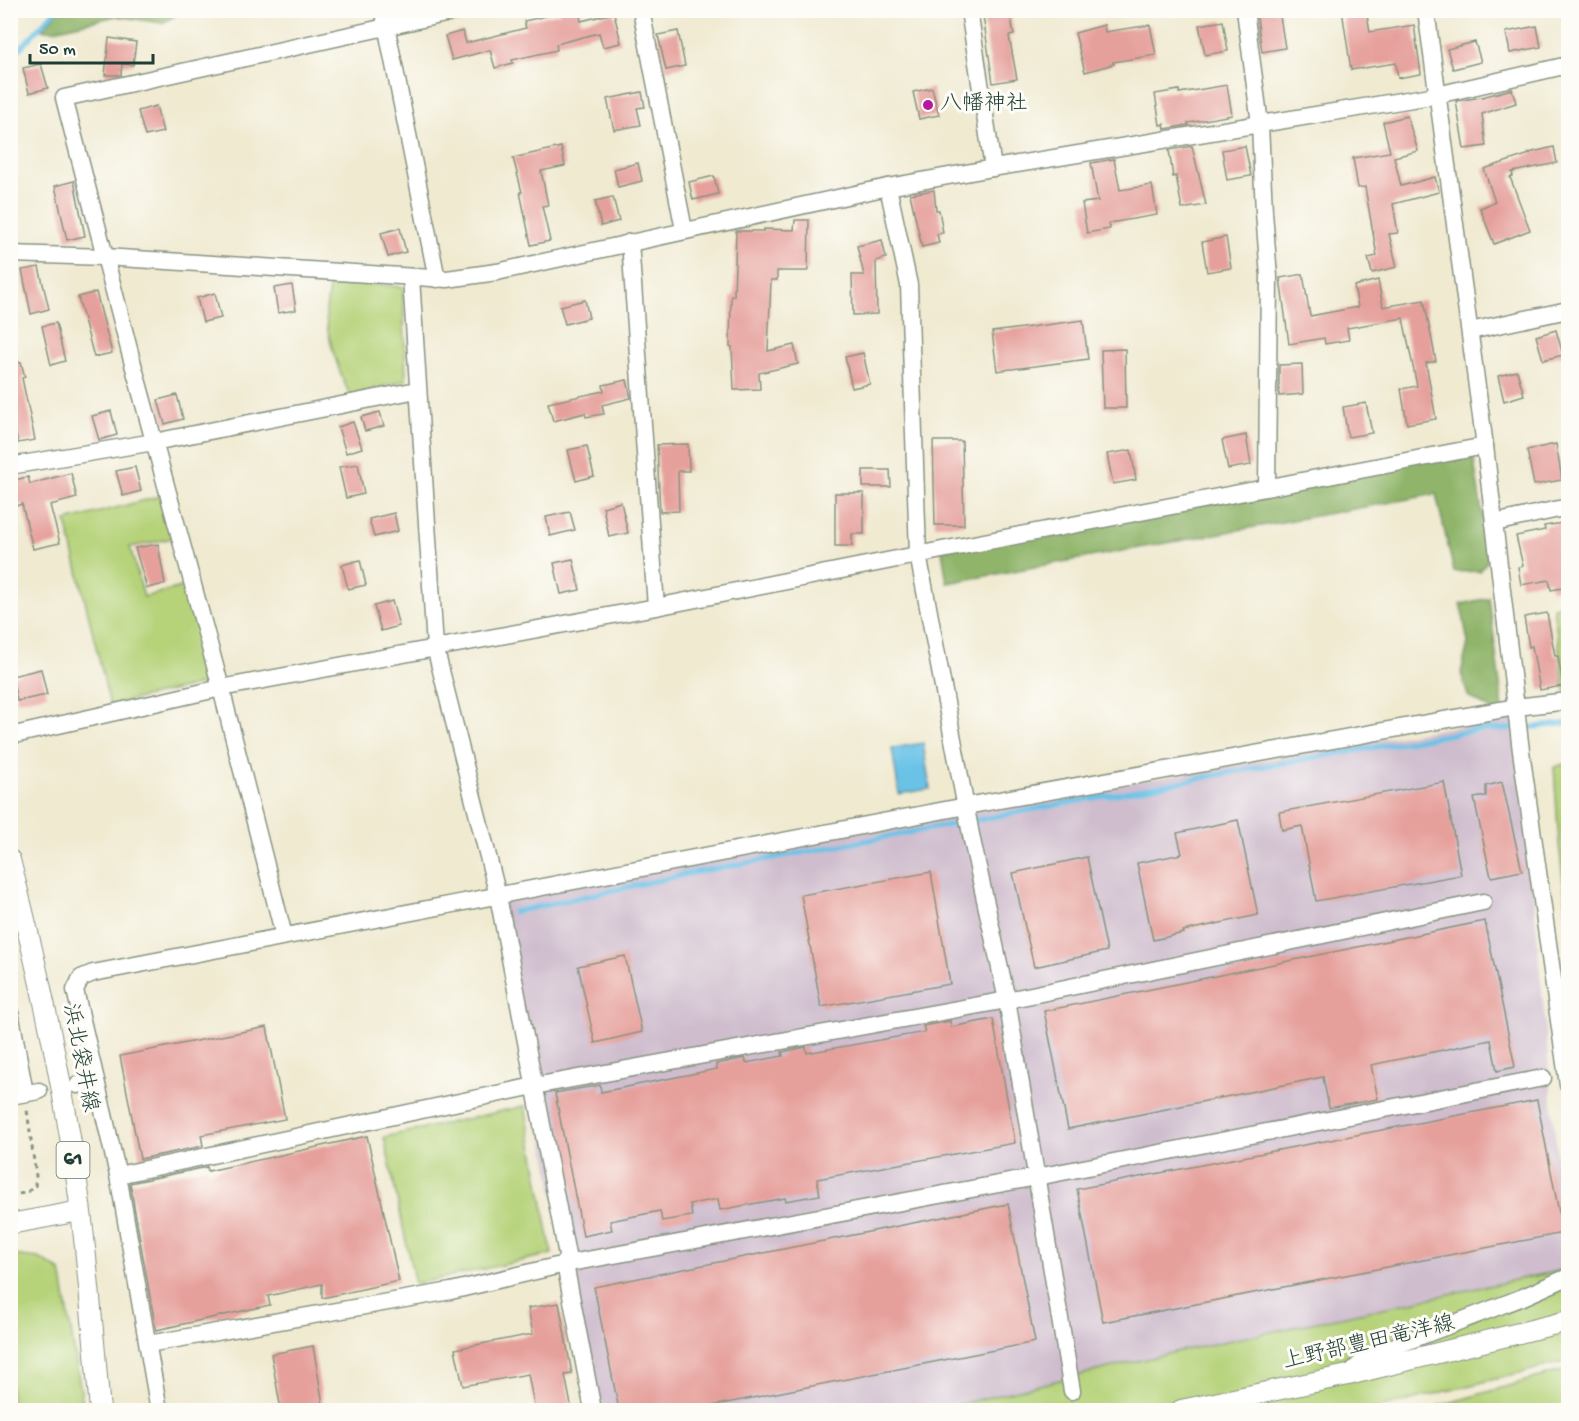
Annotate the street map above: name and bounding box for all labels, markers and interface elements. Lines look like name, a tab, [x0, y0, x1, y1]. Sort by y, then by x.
scale bar	[30, 27, 153, 65]
text: 50 m	[39, 40, 76, 61]
place label: 八幡神社	[940, 91, 1028, 118]
marker: 八幡神社	[921, 98, 935, 112]
street label: 浜北袋井線	[56, 1001, 103, 1114]
road number: 61	[56, 1142, 90, 1178]
street label: 上野部豊田竜洋線	[1280, 1311, 1458, 1376]

